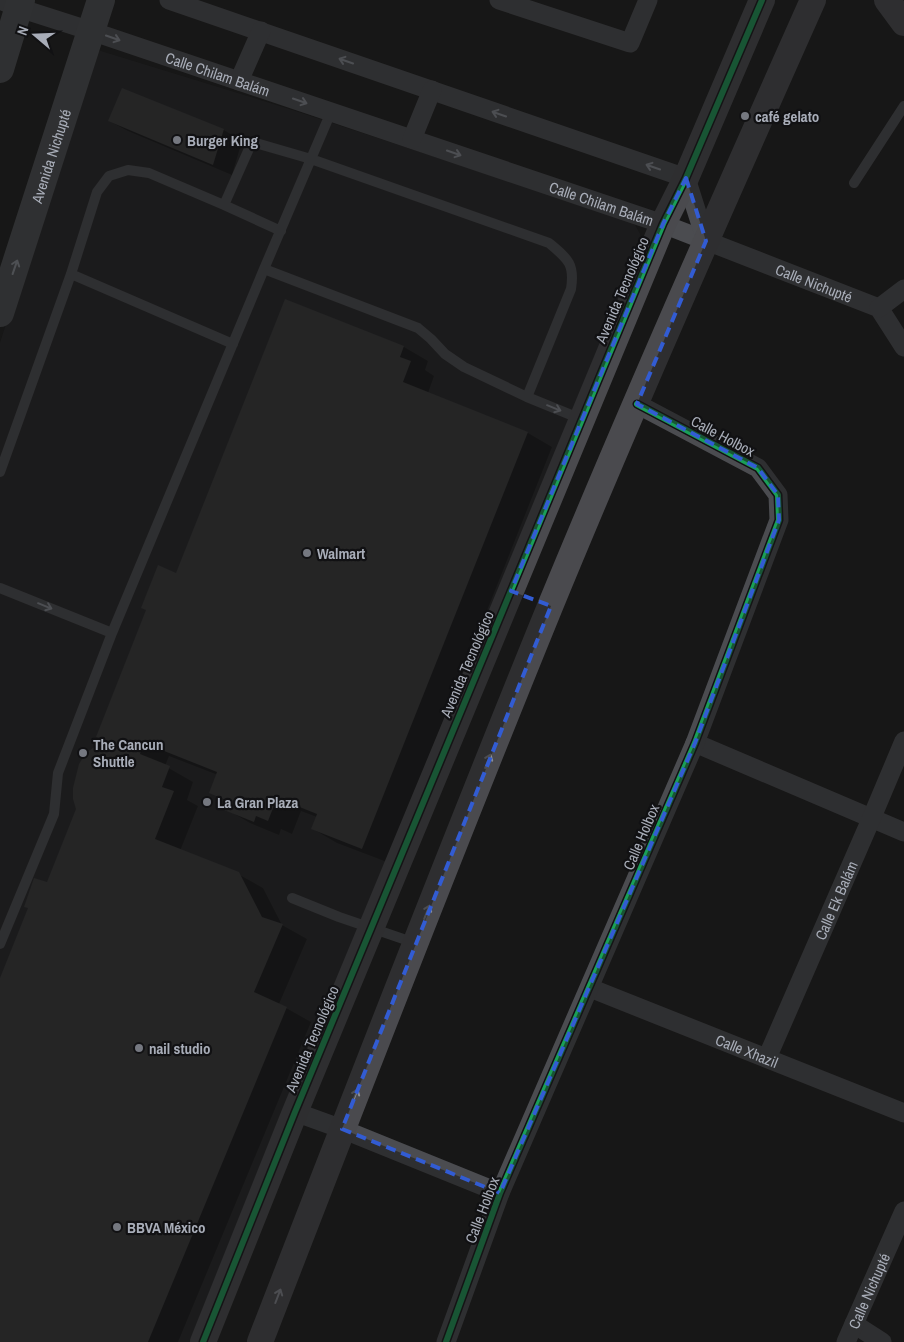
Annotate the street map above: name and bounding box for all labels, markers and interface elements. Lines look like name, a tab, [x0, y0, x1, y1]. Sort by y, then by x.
north arrow	[10, 10, 60, 60]
text: N	[13, 24, 33, 38]
one-way arrow	[104, 34, 120, 43]
street label: Calle Chilam Balám	[163, 46, 273, 101]
one-way arrow	[339, 56, 354, 65]
one-way arrow	[291, 97, 307, 106]
street label: Avenida Nichupté	[25, 106, 76, 207]
place label: café gelato	[755, 106, 819, 127]
one-way arrow	[492, 109, 508, 118]
marker: café gelato	[739, 110, 751, 122]
place label: Burger King	[187, 130, 259, 151]
marker: Burger King	[171, 134, 183, 146]
one-way arrow	[445, 149, 461, 159]
one-way arrow	[645, 161, 661, 171]
street label: Calle Chilam Balám	[547, 176, 656, 231]
street label: Avenida Tecnológico	[590, 233, 654, 347]
street label: Calle Nichupté	[773, 258, 856, 307]
one-way arrow	[11, 259, 21, 275]
one-way arrow	[546, 404, 562, 413]
street label: Calle Holbox	[687, 410, 759, 462]
place label: Walmart	[317, 543, 365, 564]
marker: Walmart	[301, 547, 313, 559]
one-way arrow	[37, 602, 52, 611]
street label: Avenida Tecnológico	[435, 607, 499, 721]
place label: The Cancun Shuttle	[93, 734, 163, 772]
marker: The Cancun Shuttle	[77, 747, 89, 759]
one-way arrow	[484, 754, 493, 769]
place label: La Gran Plaza	[217, 792, 299, 813]
marker: La Gran Plaza	[201, 796, 213, 808]
street label: Calle Holbox	[618, 800, 665, 873]
street label: Calle Ek Balám	[809, 858, 862, 943]
one-way arrow	[423, 905, 433, 920]
street label: Avenida Tecnológico	[280, 982, 344, 1096]
street label: Calle Xhazil	[713, 1029, 781, 1072]
place label: nail studio	[149, 1038, 211, 1059]
marker: nail studio	[133, 1042, 145, 1054]
one-way arrow	[351, 1089, 360, 1104]
street label: Calle Holbox	[460, 1173, 505, 1246]
place label: BBVA México	[127, 1217, 206, 1238]
marker: BBVA México	[111, 1221, 123, 1233]
street label: Calle Nichupté	[843, 1249, 895, 1332]
one-way arrow	[274, 1289, 283, 1305]

